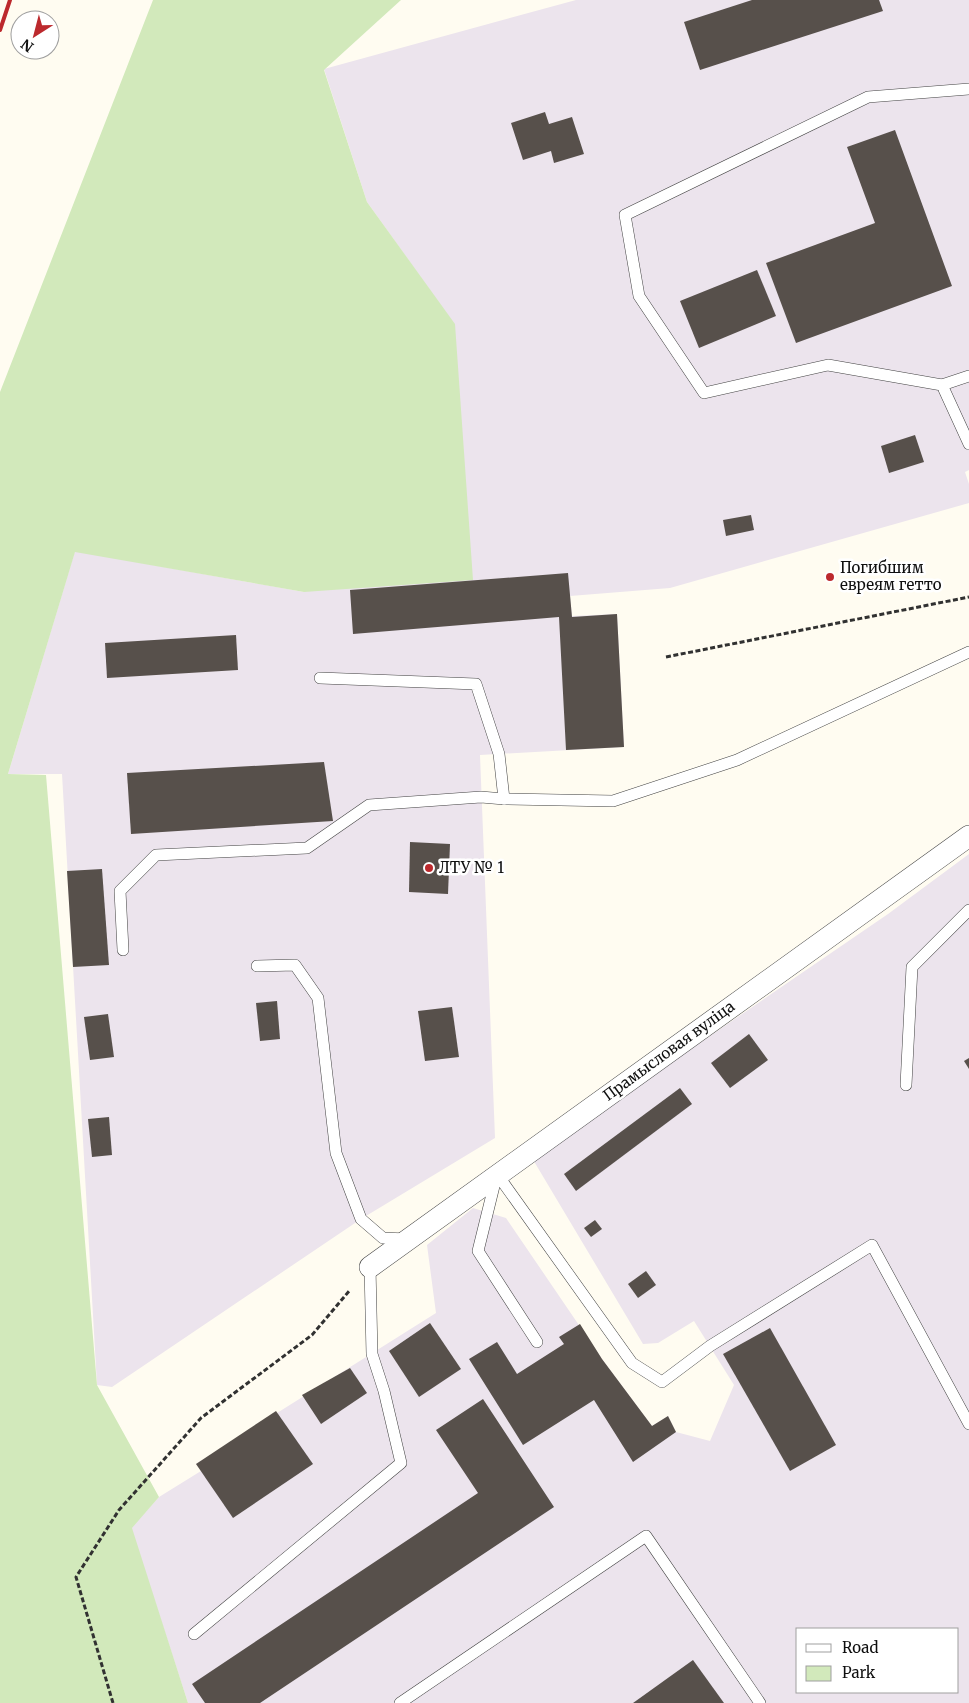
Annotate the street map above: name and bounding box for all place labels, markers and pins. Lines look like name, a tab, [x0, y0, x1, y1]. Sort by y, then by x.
place label: Погибшим евреям гетто	[840, 558, 942, 594]
marker: Погибшим евреям гетто	[824, 571, 836, 583]
place label: ЛТУ № 1	[439, 858, 504, 877]
marker: ЛТУ № 1	[423, 862, 435, 874]

